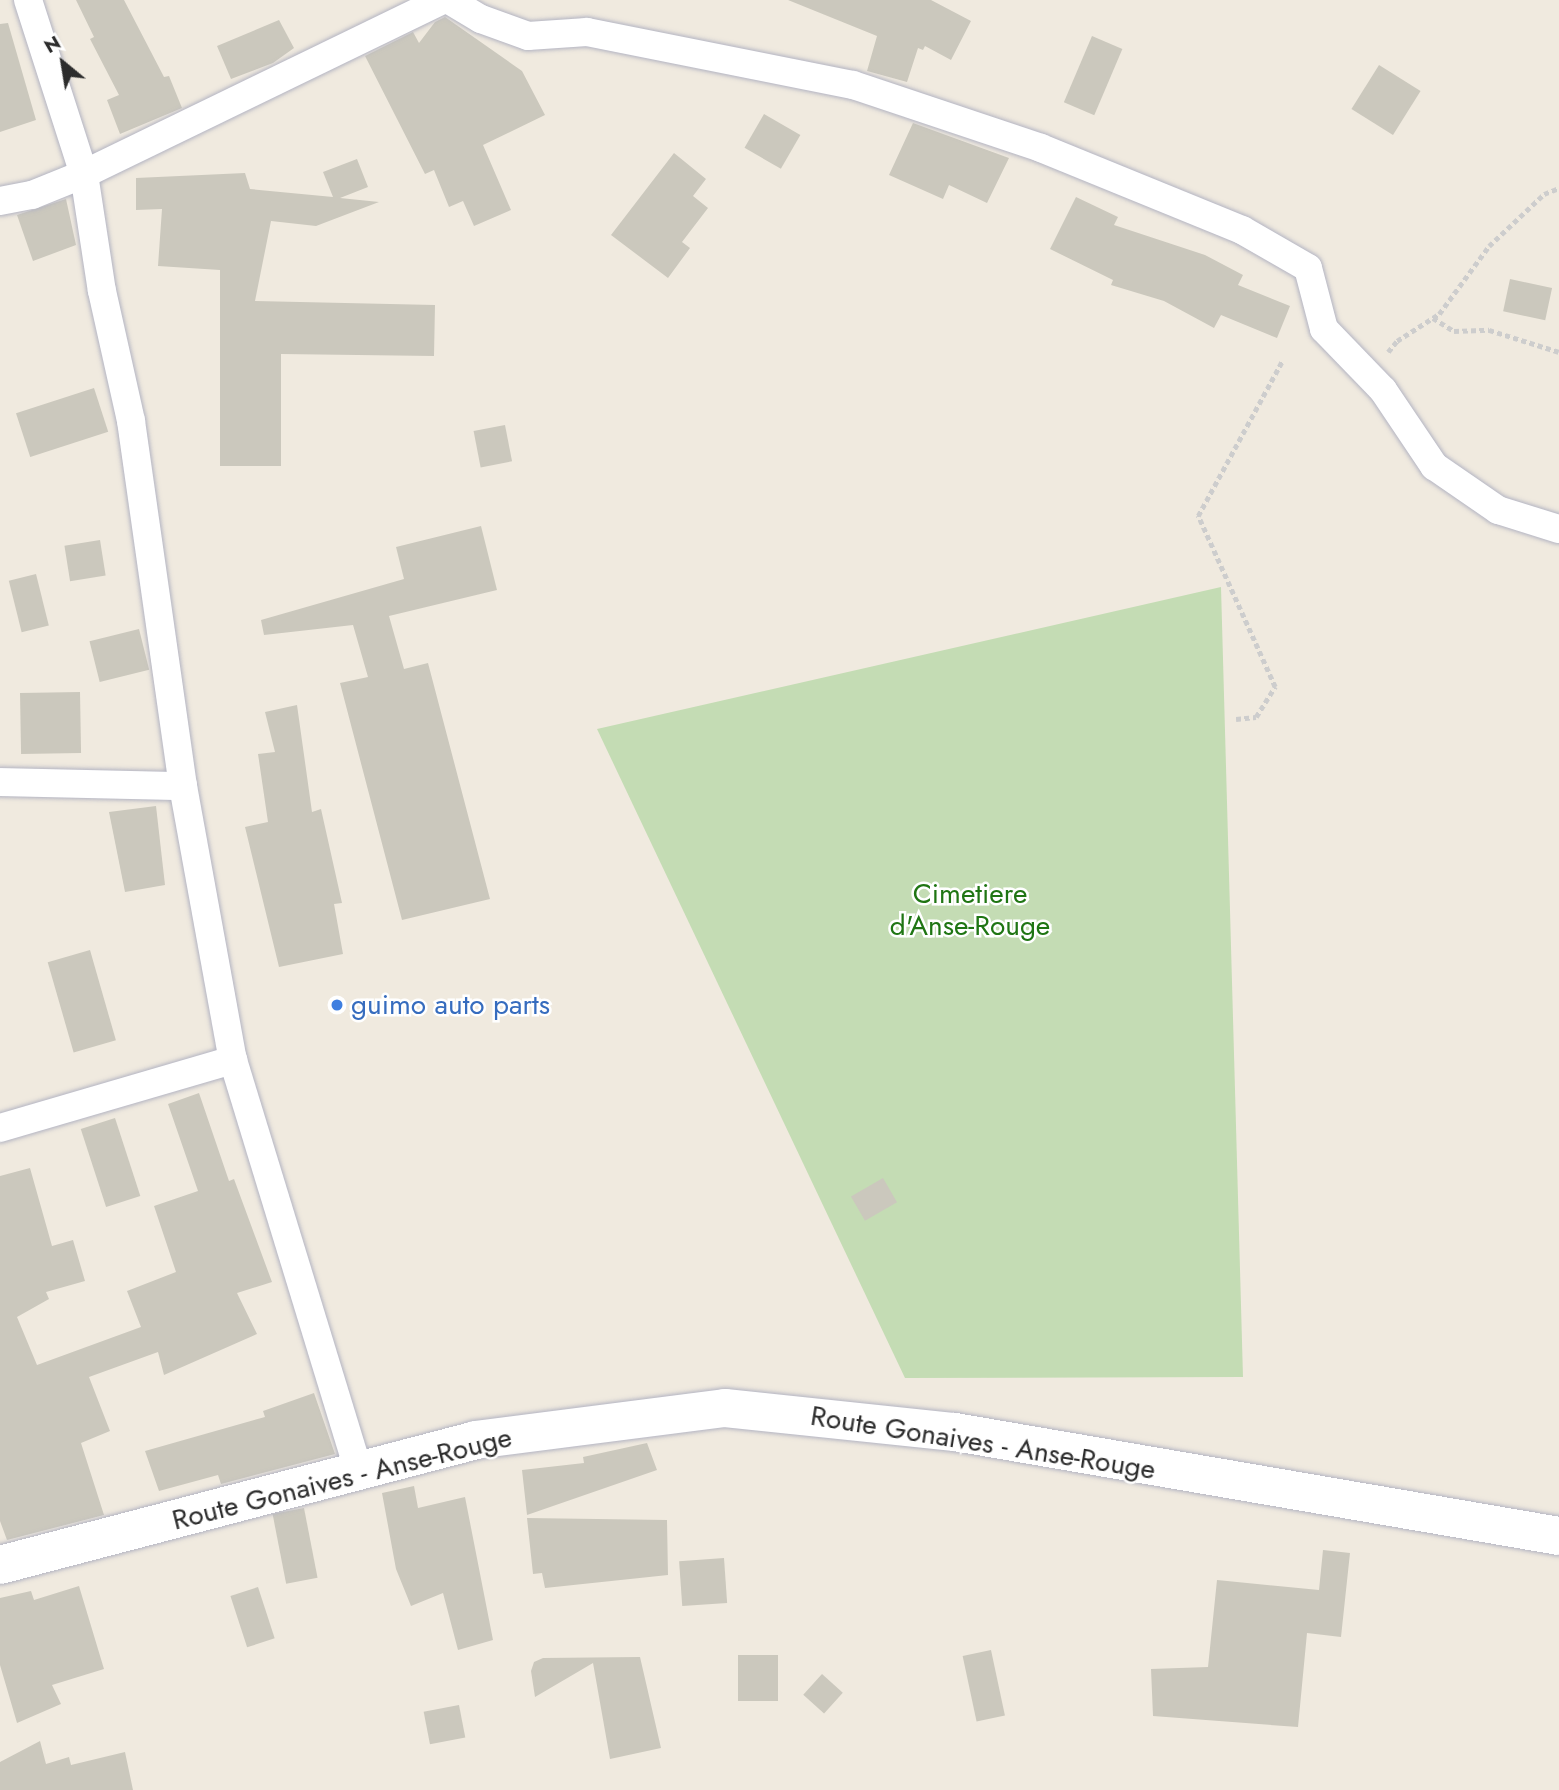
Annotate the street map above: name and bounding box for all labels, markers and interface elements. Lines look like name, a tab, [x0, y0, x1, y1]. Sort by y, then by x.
north arrow	[28, 28, 98, 98]
text: N	[39, 29, 66, 60]
park label: Cimetiere d'Anse-Rouge	[890, 877, 1050, 943]
place label: guimo auto parts	[351, 988, 550, 1022]
marker: guimo auto parts	[329, 997, 345, 1013]
street label: Route Gonaives - Anse-Rouge	[808, 1399, 1158, 1487]
street label: Route Gonaives - Anse-Rouge	[169, 1421, 515, 1537]

